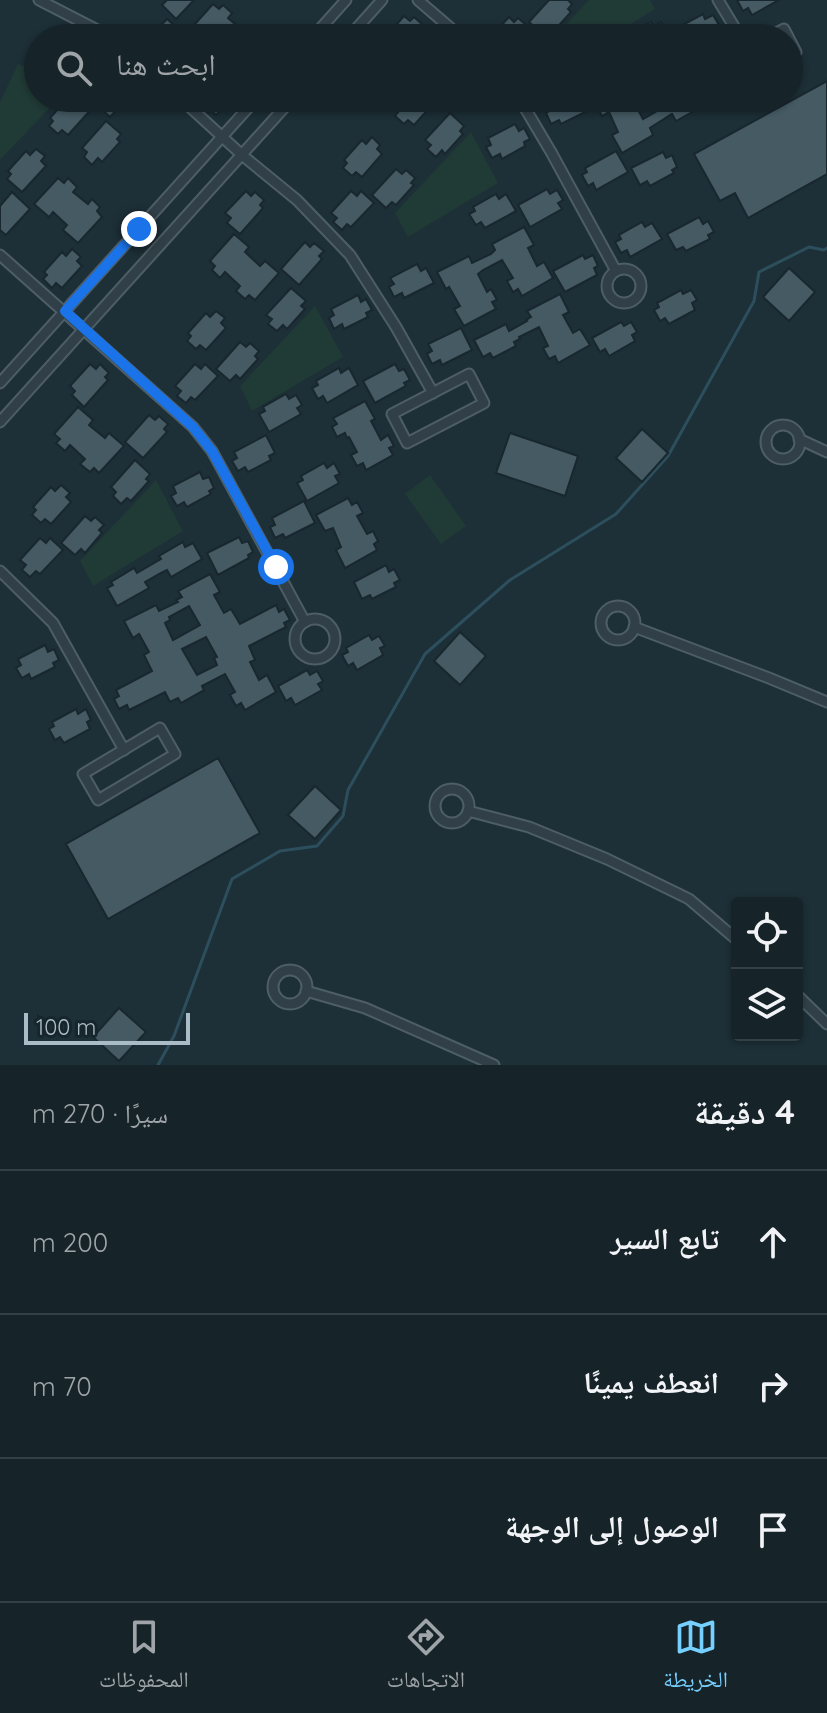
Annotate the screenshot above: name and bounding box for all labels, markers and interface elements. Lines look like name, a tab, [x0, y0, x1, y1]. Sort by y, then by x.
search box	[24, 24, 803, 112]
text: ابحث هنا	[116, 45, 216, 83]
icon: search	[52, 46, 96, 90]
route end	[121, 211, 157, 247]
route start	[258, 549, 294, 585]
map controls	[731, 897, 803, 1041]
button: locate	[731, 897, 803, 969]
button: layers	[731, 969, 803, 1041]
scale bar	[24, 1009, 190, 1045]
text: 100 m	[36, 1013, 96, 1041]
text: 4 دقيقة	[694, 1090, 795, 1133]
text: سيرًا · 270 m	[32, 1097, 168, 1130]
text: تابع السير	[611, 1219, 719, 1257]
icon: ahead	[751, 1220, 795, 1264]
text: 200 m	[32, 1226, 108, 1259]
text: انعطف يمينًا	[583, 1363, 719, 1401]
icon: right	[751, 1364, 795, 1408]
text: 70 m	[32, 1370, 92, 1403]
text: الوصول إلى الوجهة	[505, 1507, 719, 1545]
icon: arrive	[751, 1508, 795, 1552]
tab: المحفوظات	[99, 1615, 189, 1701]
tab: الاتجاهات	[387, 1615, 465, 1701]
tab: الخريطة	[663, 1615, 728, 1701]

